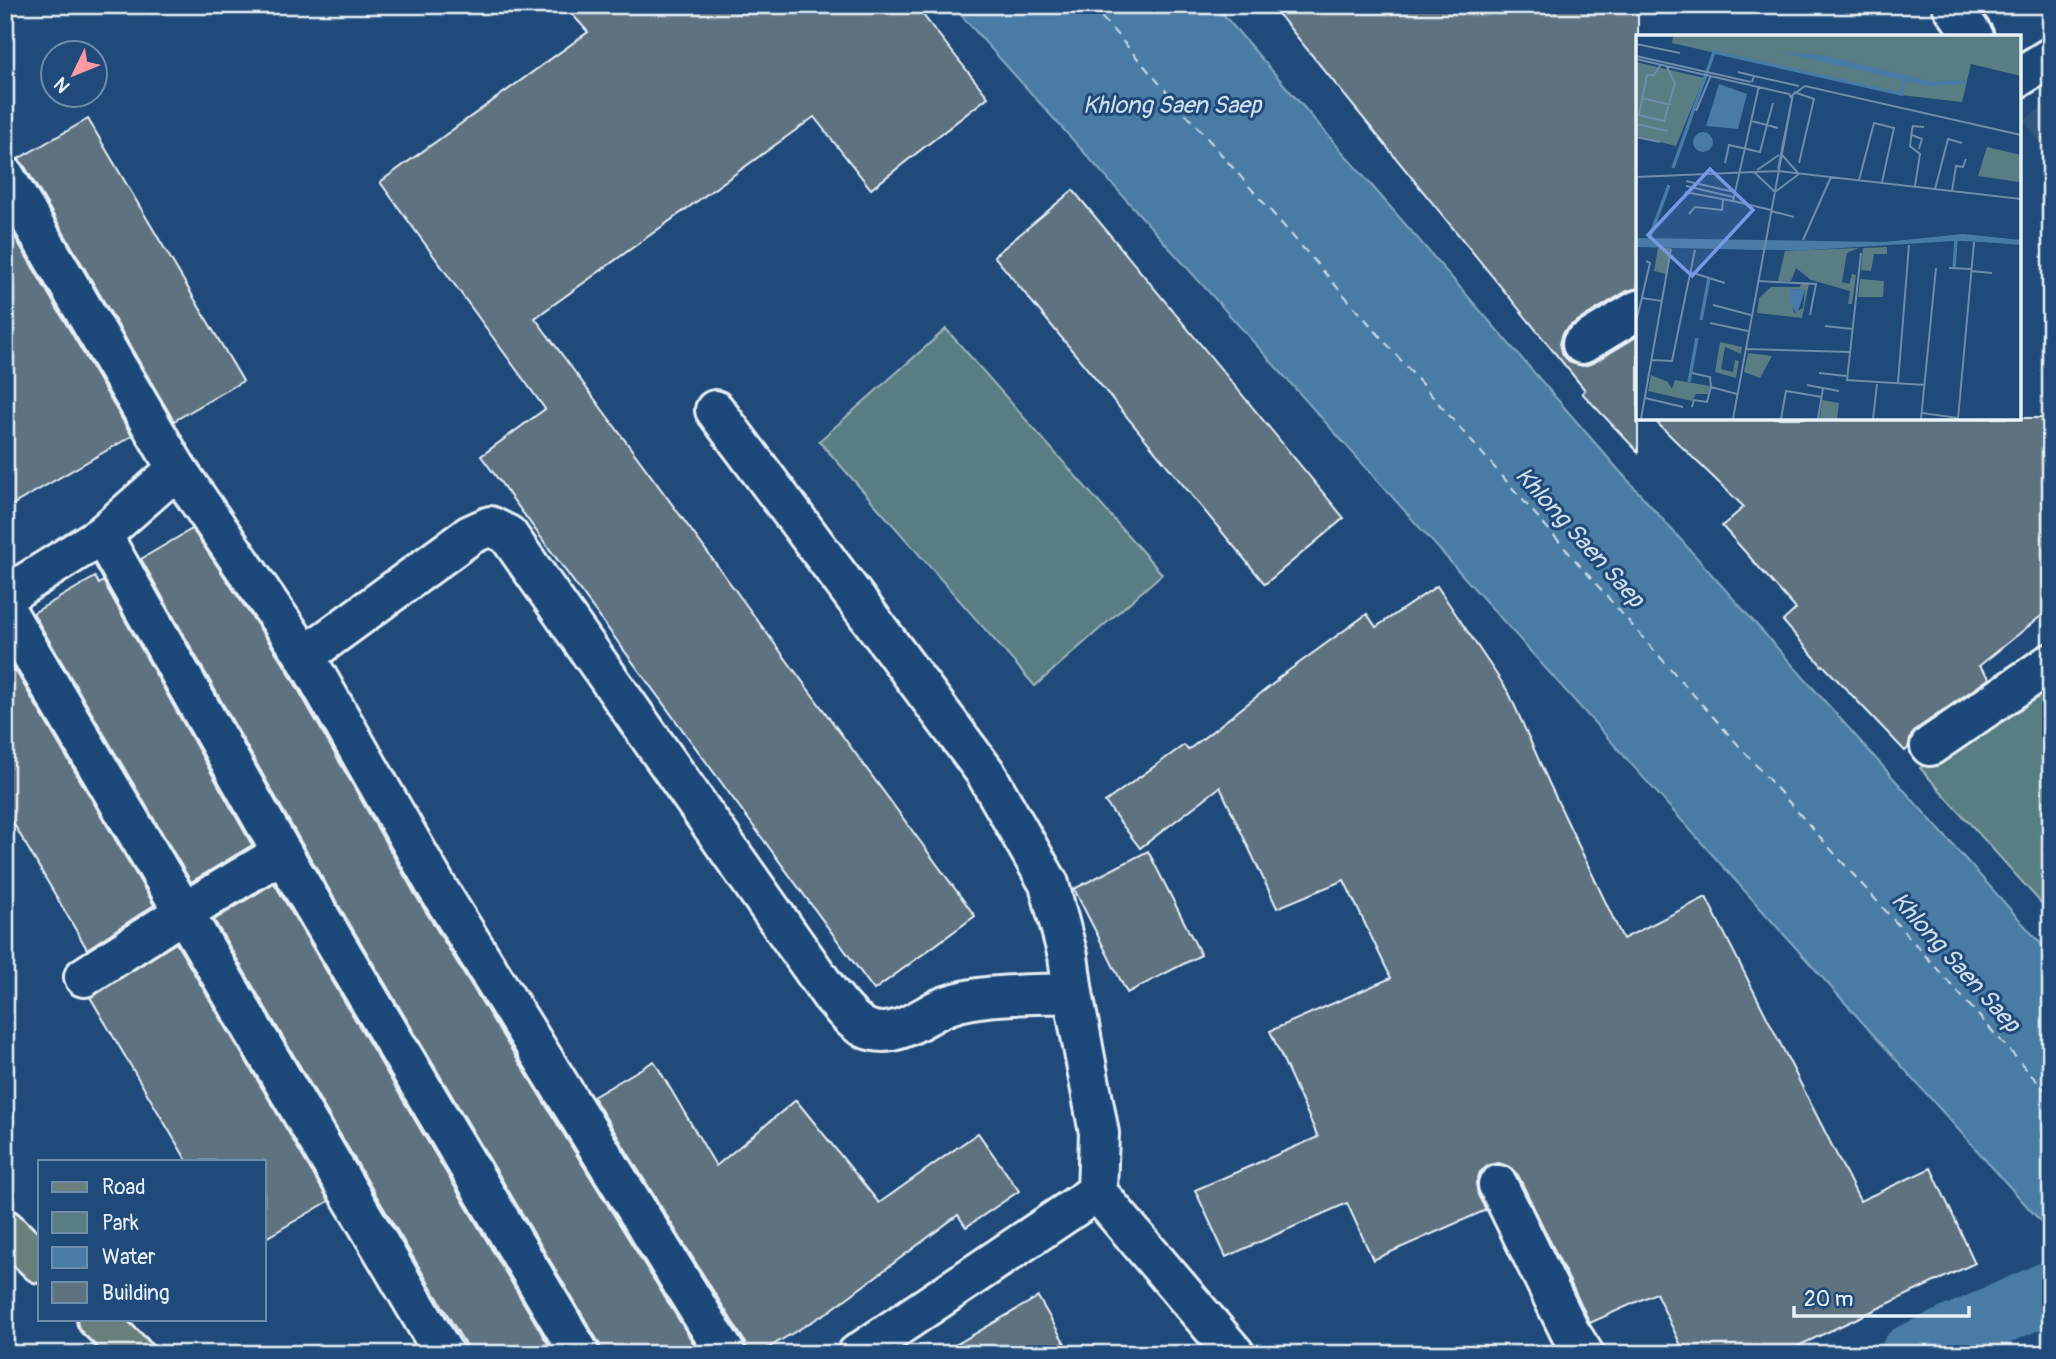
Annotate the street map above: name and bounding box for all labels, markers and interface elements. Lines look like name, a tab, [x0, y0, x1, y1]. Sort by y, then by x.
inset map	[1636, 35, 2021, 420]
north arrow	[38, 38, 108, 108]
text: N	[49, 72, 75, 98]
water label: Khlong Saen Saep	[1083, 91, 1263, 120]
water label: Khlong Saen Saep	[1509, 461, 1651, 615]
water label: Khlong Saen Saep	[1885, 886, 2027, 1040]
legend	[38, 1160, 266, 1320]
text: Road	[102, 1174, 146, 1201]
text: Park	[102, 1210, 139, 1237]
text: Water	[102, 1244, 156, 1271]
scale bar	[1794, 1275, 1968, 1319]
text: Building	[102, 1280, 169, 1307]
text: 20 m	[1804, 1286, 1853, 1313]

